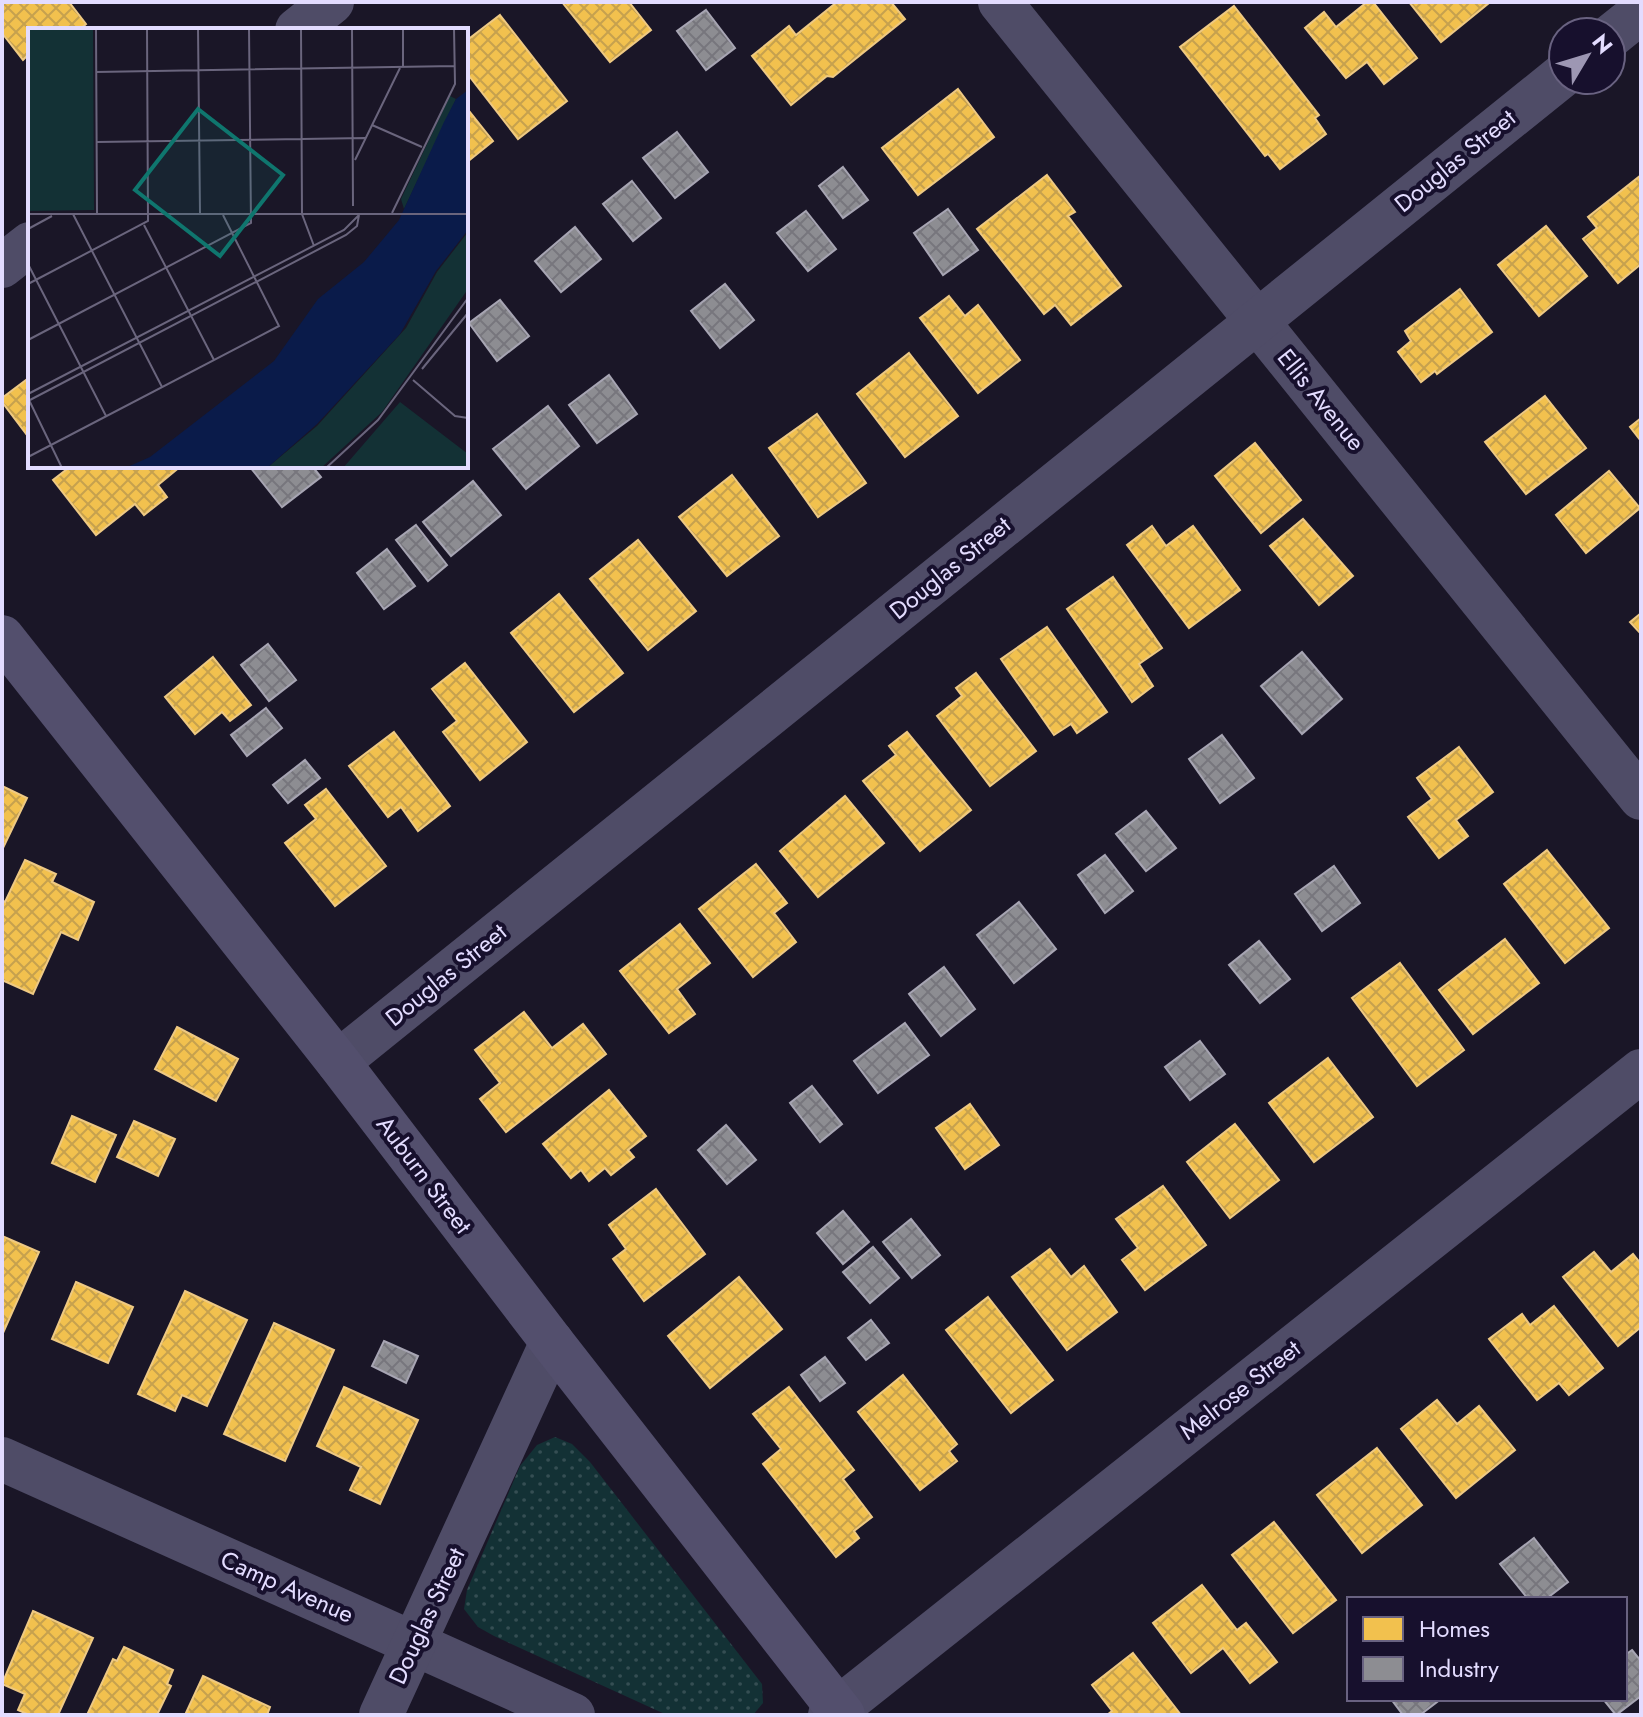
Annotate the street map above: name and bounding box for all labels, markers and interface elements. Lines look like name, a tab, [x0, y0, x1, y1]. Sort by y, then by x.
north arrow	[1547, 16, 1627, 96]
text: N	[1585, 27, 1621, 60]
inset map	[28, 28, 468, 468]
street label: Douglas Street	[1387, 101, 1523, 220]
street label: Ellis Avenue	[1269, 341, 1373, 458]
street label: Douglas Street	[882, 508, 1018, 627]
street label: Douglas Street	[378, 915, 514, 1034]
street label: Auburn Street	[368, 1108, 481, 1241]
street label: Melrose Street	[1172, 1331, 1308, 1448]
street label: Camp Avenue	[215, 1542, 359, 1631]
street label: Douglas Street	[380, 1542, 474, 1690]
legend	[1347, 1597, 1627, 1701]
text: Homes	[1419, 1611, 1490, 1646]
text: Industry	[1419, 1651, 1499, 1686]

